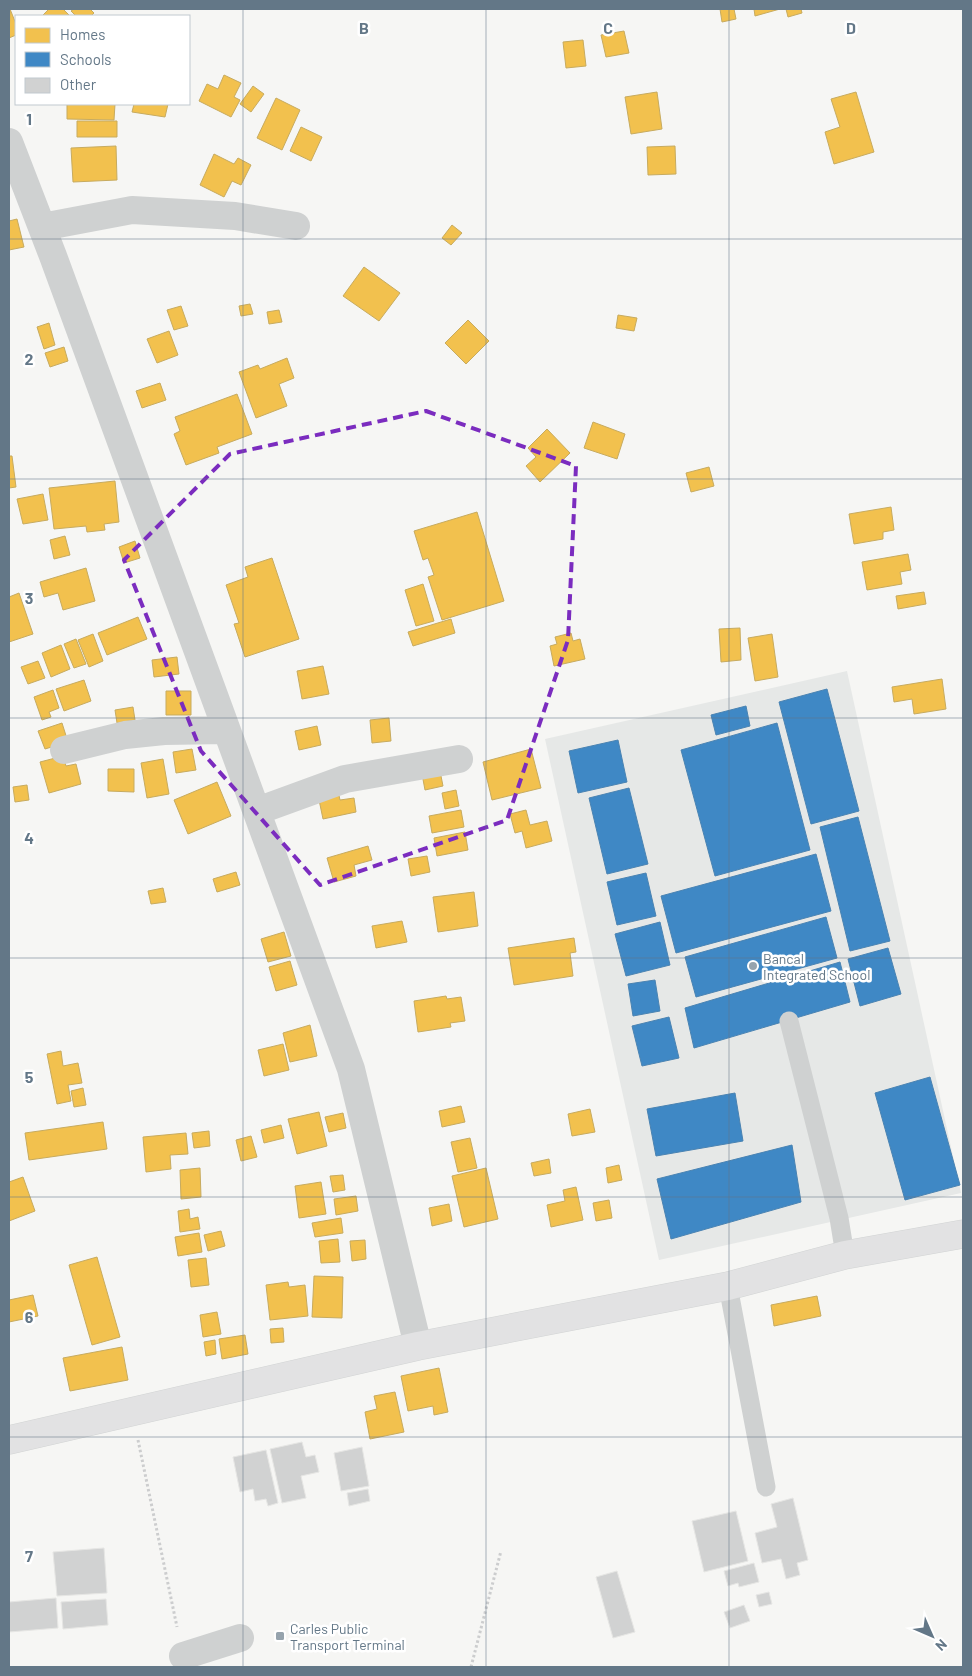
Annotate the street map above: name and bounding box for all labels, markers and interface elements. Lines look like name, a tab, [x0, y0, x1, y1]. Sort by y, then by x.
legend	[15, 15, 190, 105]
text: B	[359, 18, 369, 37]
text: C	[603, 18, 613, 37]
text: D	[846, 18, 856, 37]
text: Homes	[60, 25, 105, 43]
text: Schools	[60, 50, 112, 68]
text: Other	[60, 75, 97, 93]
text: 1	[26, 109, 32, 128]
text: 2	[25, 349, 34, 368]
text: 3	[25, 588, 33, 607]
text: 4	[24, 828, 34, 847]
place label: Bancal Integrated School	[763, 950, 870, 983]
marker: Bancal Integrated School	[747, 960, 759, 972]
text: 5	[25, 1067, 34, 1086]
text: 6	[25, 1307, 34, 1326]
text: 7	[25, 1546, 33, 1565]
north arrow	[907, 1611, 957, 1661]
place label: Carles Public Transport Terminal	[290, 1620, 405, 1653]
marker: Carles Public Transport Terminal	[274, 1630, 286, 1642]
text: N	[932, 1636, 951, 1655]

